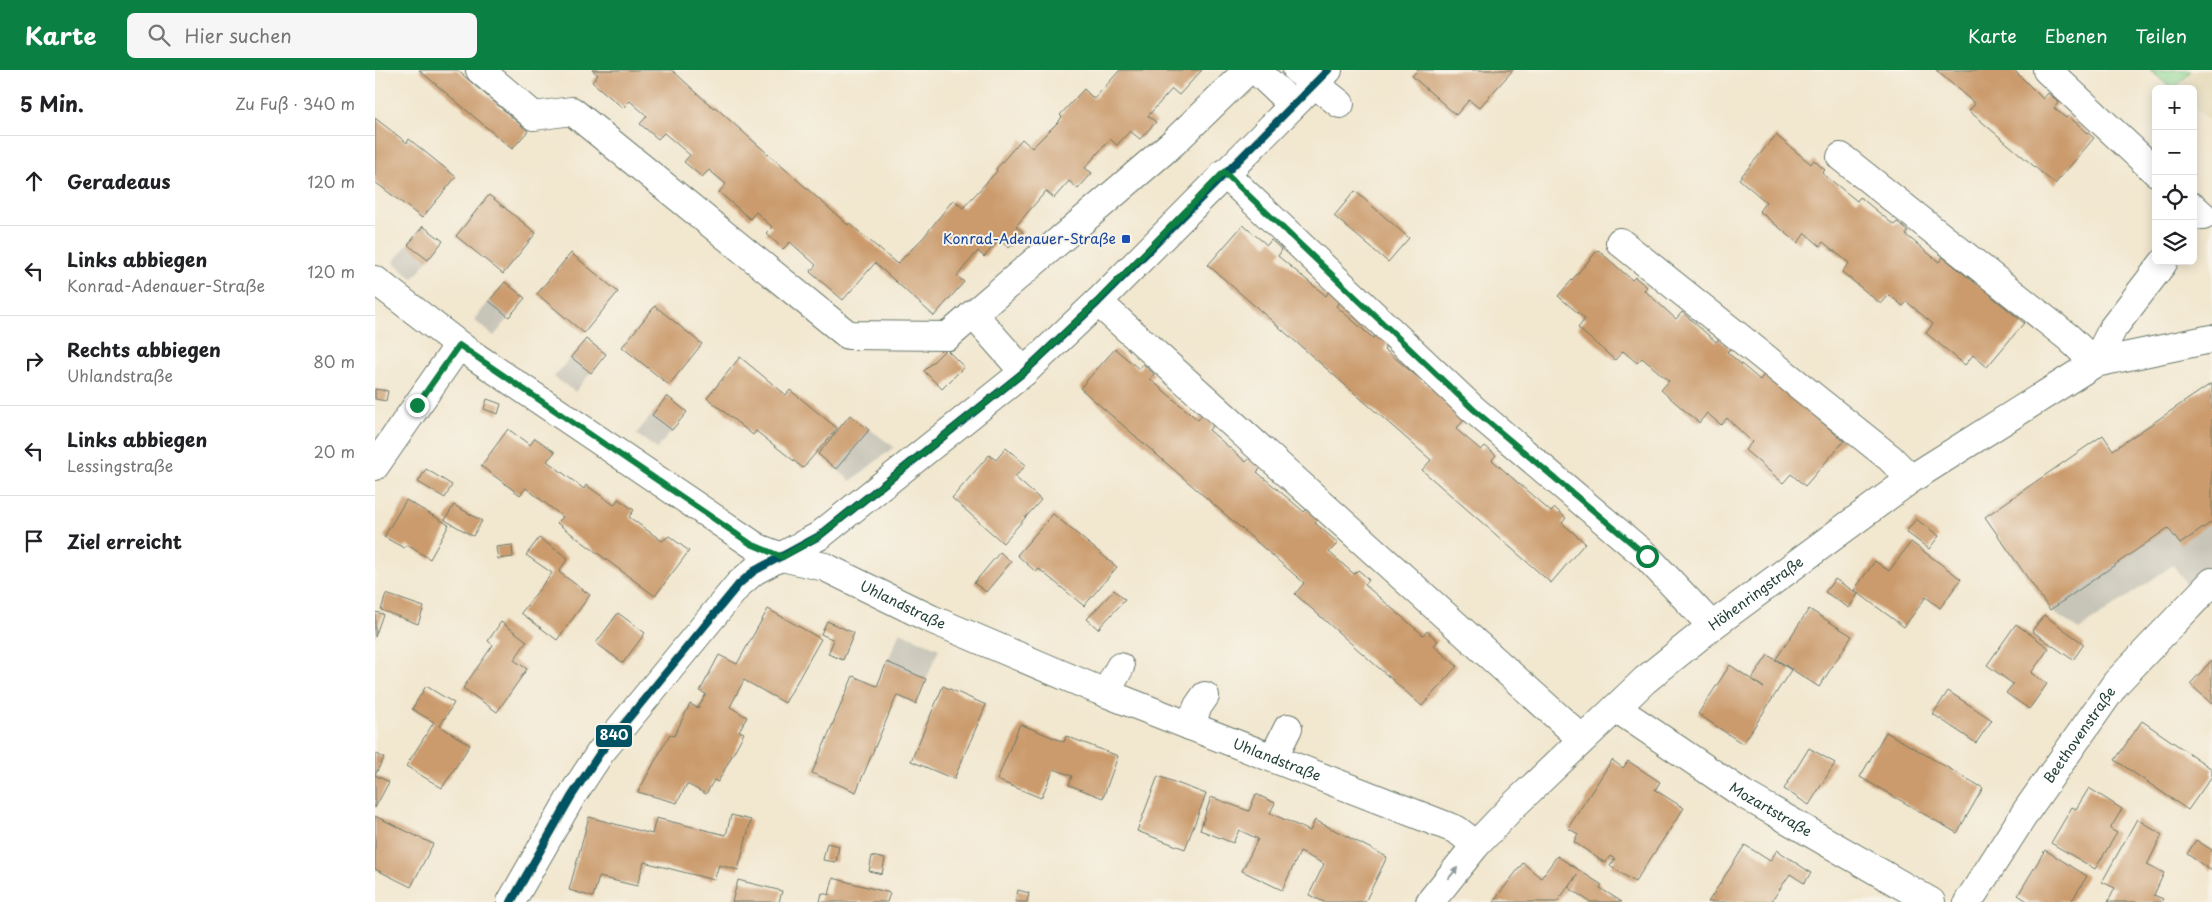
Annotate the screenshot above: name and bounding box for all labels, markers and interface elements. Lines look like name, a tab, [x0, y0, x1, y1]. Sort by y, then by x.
search box	[127, 13, 477, 58]
text: Karte	[25, 17, 97, 53]
icon: search	[145, 21, 173, 49]
text: Hier suchen	[185, 21, 292, 49]
text: Karte	[1968, 22, 2017, 49]
text: Ebenen	[2045, 22, 2108, 49]
text: Teilen	[2136, 22, 2187, 49]
map controls	[2152, 85, 2197, 265]
button: +	[2152, 85, 2197, 130]
text: 5 Min.	[20, 87, 84, 119]
text: Zu Fuß · 340 m	[235, 91, 355, 115]
button: −	[2152, 130, 2197, 175]
icon: ahead	[20, 167, 48, 195]
text: Geradeaus	[67, 167, 171, 195]
text: 120 m	[308, 169, 355, 193]
button: locate	[2152, 175, 2197, 220]
button: layers	[2152, 220, 2197, 265]
place label: Konrad-Adenauer-Straße	[943, 228, 1116, 249]
marker: Konrad-Adenauer-Straße	[1120, 233, 1132, 245]
text: Links abbiegen	[67, 245, 207, 273]
icon: left	[20, 257, 48, 285]
text: 120 m	[308, 259, 355, 283]
text: Konrad-Adenauer-Straße	[67, 273, 265, 297]
text: Rechts abbiegen	[67, 335, 221, 363]
icon: right	[20, 347, 48, 375]
text: 80 m	[313, 349, 355, 373]
text: Uhlandstraße	[67, 363, 173, 387]
route end	[406, 394, 429, 417]
text: Links abbiegen	[67, 425, 207, 453]
icon: left	[20, 437, 48, 465]
text: 20 m	[314, 439, 355, 463]
text: Lessingstraße	[67, 453, 173, 477]
icon: arrive	[20, 527, 48, 555]
text: Ziel erreicht	[67, 527, 182, 555]
route start	[1636, 545, 1659, 568]
street label: Höhenringstraße	[1704, 551, 1807, 635]
street label: Uhlandstraße	[857, 575, 949, 634]
street label: Beethovenstraße	[2038, 682, 2120, 787]
line badge: 840	[595, 724, 633, 748]
text: 840	[600, 724, 628, 745]
street label: Uhlandstraße	[1230, 733, 1324, 786]
street label: Mozartstraße	[1725, 777, 1816, 841]
one-way arrow	[1447, 867, 1458, 880]

